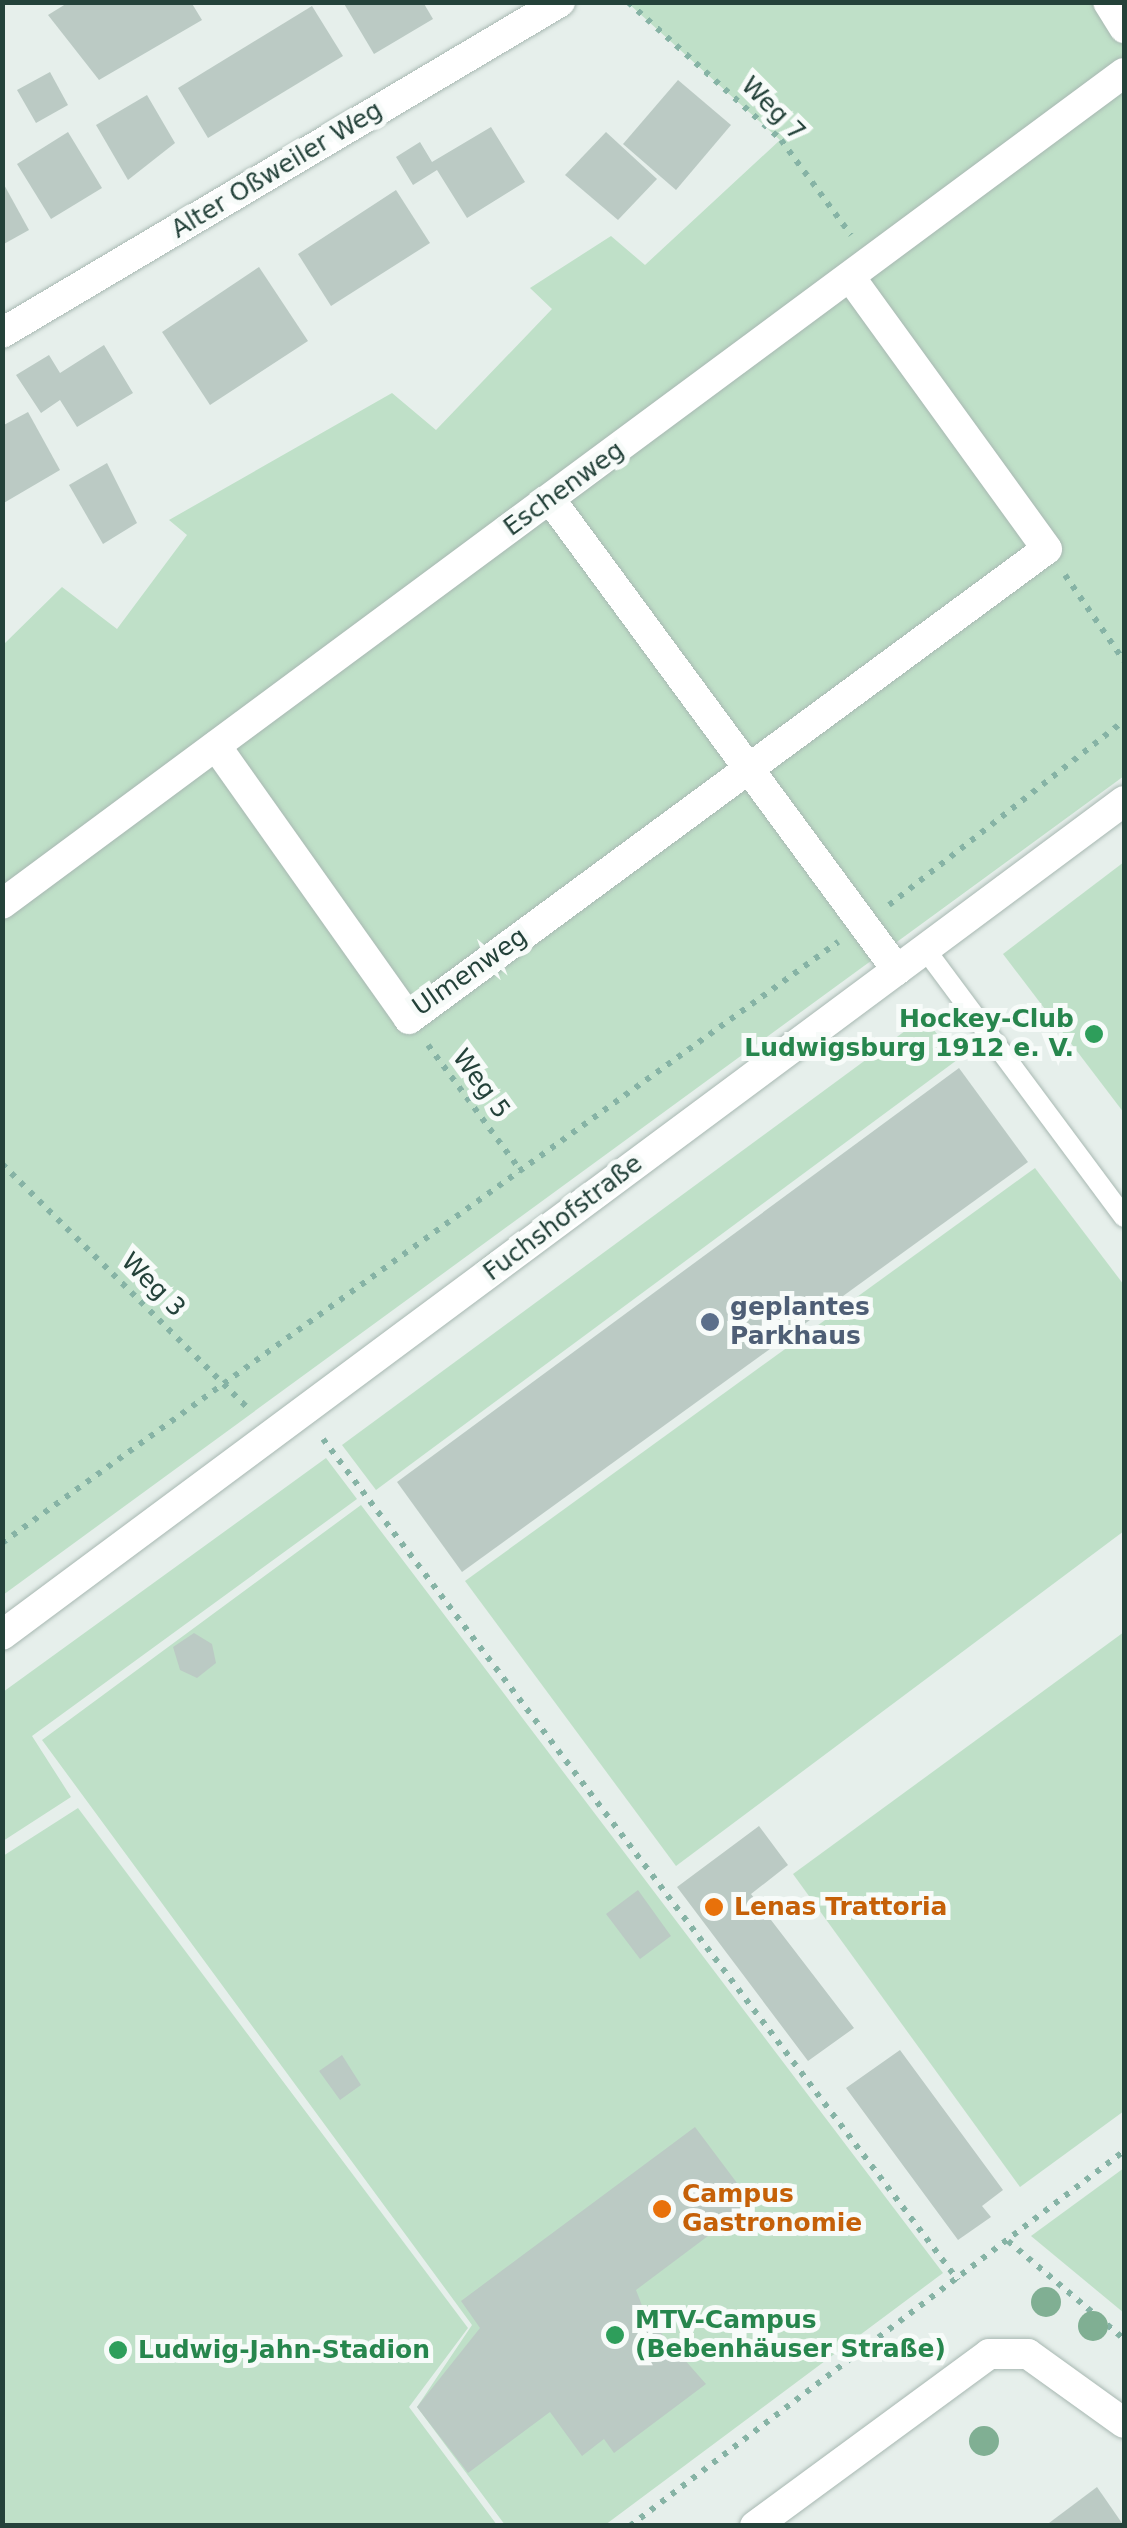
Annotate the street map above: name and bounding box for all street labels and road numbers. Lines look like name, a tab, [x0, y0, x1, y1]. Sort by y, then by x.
street label: Weg 7	[735, 71, 811, 147]
street label: Alter Oßweiler Weg	[166, 95, 388, 245]
street label: Eschenweg	[498, 435, 630, 543]
street label: Ulmenweg	[407, 922, 533, 1022]
street label: Weg 5	[446, 1043, 516, 1125]
street label: Fuchshofstraße	[478, 1149, 648, 1287]
street label: Weg 3	[115, 1247, 191, 1323]

